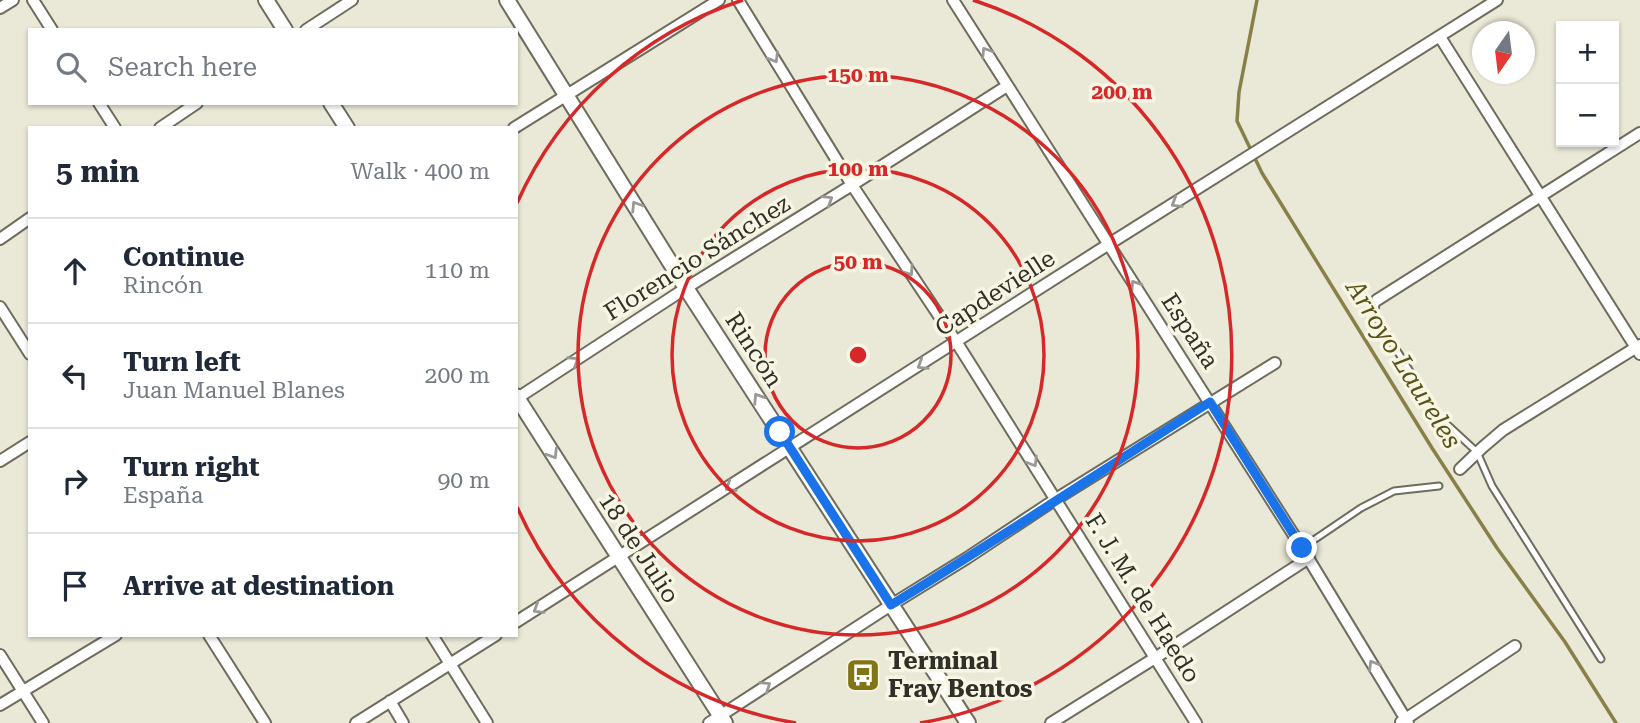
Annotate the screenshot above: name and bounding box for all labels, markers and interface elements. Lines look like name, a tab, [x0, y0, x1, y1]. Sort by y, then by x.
north arrow	[1472, 21, 1535, 84]
map controls	[1556, 21, 1619, 147]
button: +	[1556, 21, 1619, 84]
search box	[28, 28, 518, 105]
one-way arrow	[981, 47, 994, 60]
icon: search	[52, 48, 90, 86]
one-way arrow	[766, 51, 779, 64]
text: Search here	[108, 52, 257, 82]
text: 150 m	[828, 63, 888, 87]
text: 200 m	[1092, 80, 1152, 104]
button: −	[1556, 84, 1619, 147]
text: 5 min	[56, 154, 139, 189]
text: 100 m	[828, 157, 888, 181]
text: Walk · 400 m	[351, 158, 490, 185]
street label: Florencio Sánchez	[599, 190, 795, 326]
one-way arrow	[1171, 194, 1184, 207]
one-way arrow	[820, 196, 833, 209]
one-way arrow	[631, 201, 644, 214]
text: Continue	[123, 242, 245, 272]
street label: Capdevielle	[930, 244, 1060, 342]
text: 50 m	[833, 250, 883, 274]
icon: ahead	[56, 252, 94, 290]
text: 110 m	[425, 257, 490, 284]
one-way arrow	[901, 263, 913, 276]
text: Rincón	[123, 272, 203, 299]
water label: Arroyo Laureles	[1339, 273, 1468, 454]
one-way arrow	[1130, 279, 1143, 292]
street label: España	[1155, 288, 1225, 374]
street label: Rincón	[720, 307, 788, 393]
centre of rings	[846, 343, 870, 367]
text: Turn left	[123, 347, 241, 377]
one-way arrow	[917, 356, 930, 369]
icon: left	[56, 357, 94, 395]
one-way arrow	[566, 357, 579, 370]
text: 200 m	[425, 362, 490, 389]
text: Juan Manuel Blanes	[123, 377, 345, 404]
one-way arrow	[754, 393, 767, 406]
route start	[764, 416, 795, 447]
one-way arrow	[544, 446, 557, 459]
text: Turn right	[123, 452, 259, 482]
one-way arrow	[1024, 454, 1037, 467]
icon: right	[56, 462, 94, 500]
text: 90 m	[437, 467, 490, 494]
one-way arrow	[725, 478, 738, 491]
text: España	[123, 482, 203, 509]
street label: 18 de Julio	[593, 488, 685, 608]
street label: F. J. M. de Haedo	[1080, 508, 1206, 688]
route end	[1286, 532, 1317, 563]
icon: arrive	[56, 567, 94, 605]
text: Arrive at destination	[123, 571, 394, 601]
one-way arrow	[533, 600, 546, 613]
place label: Terminal Fray Bentos	[888, 647, 1032, 703]
bus stop icon: Terminal Fray Bentos	[844, 656, 882, 694]
one-way arrow	[1368, 659, 1381, 672]
one-way arrow	[758, 682, 771, 694]

